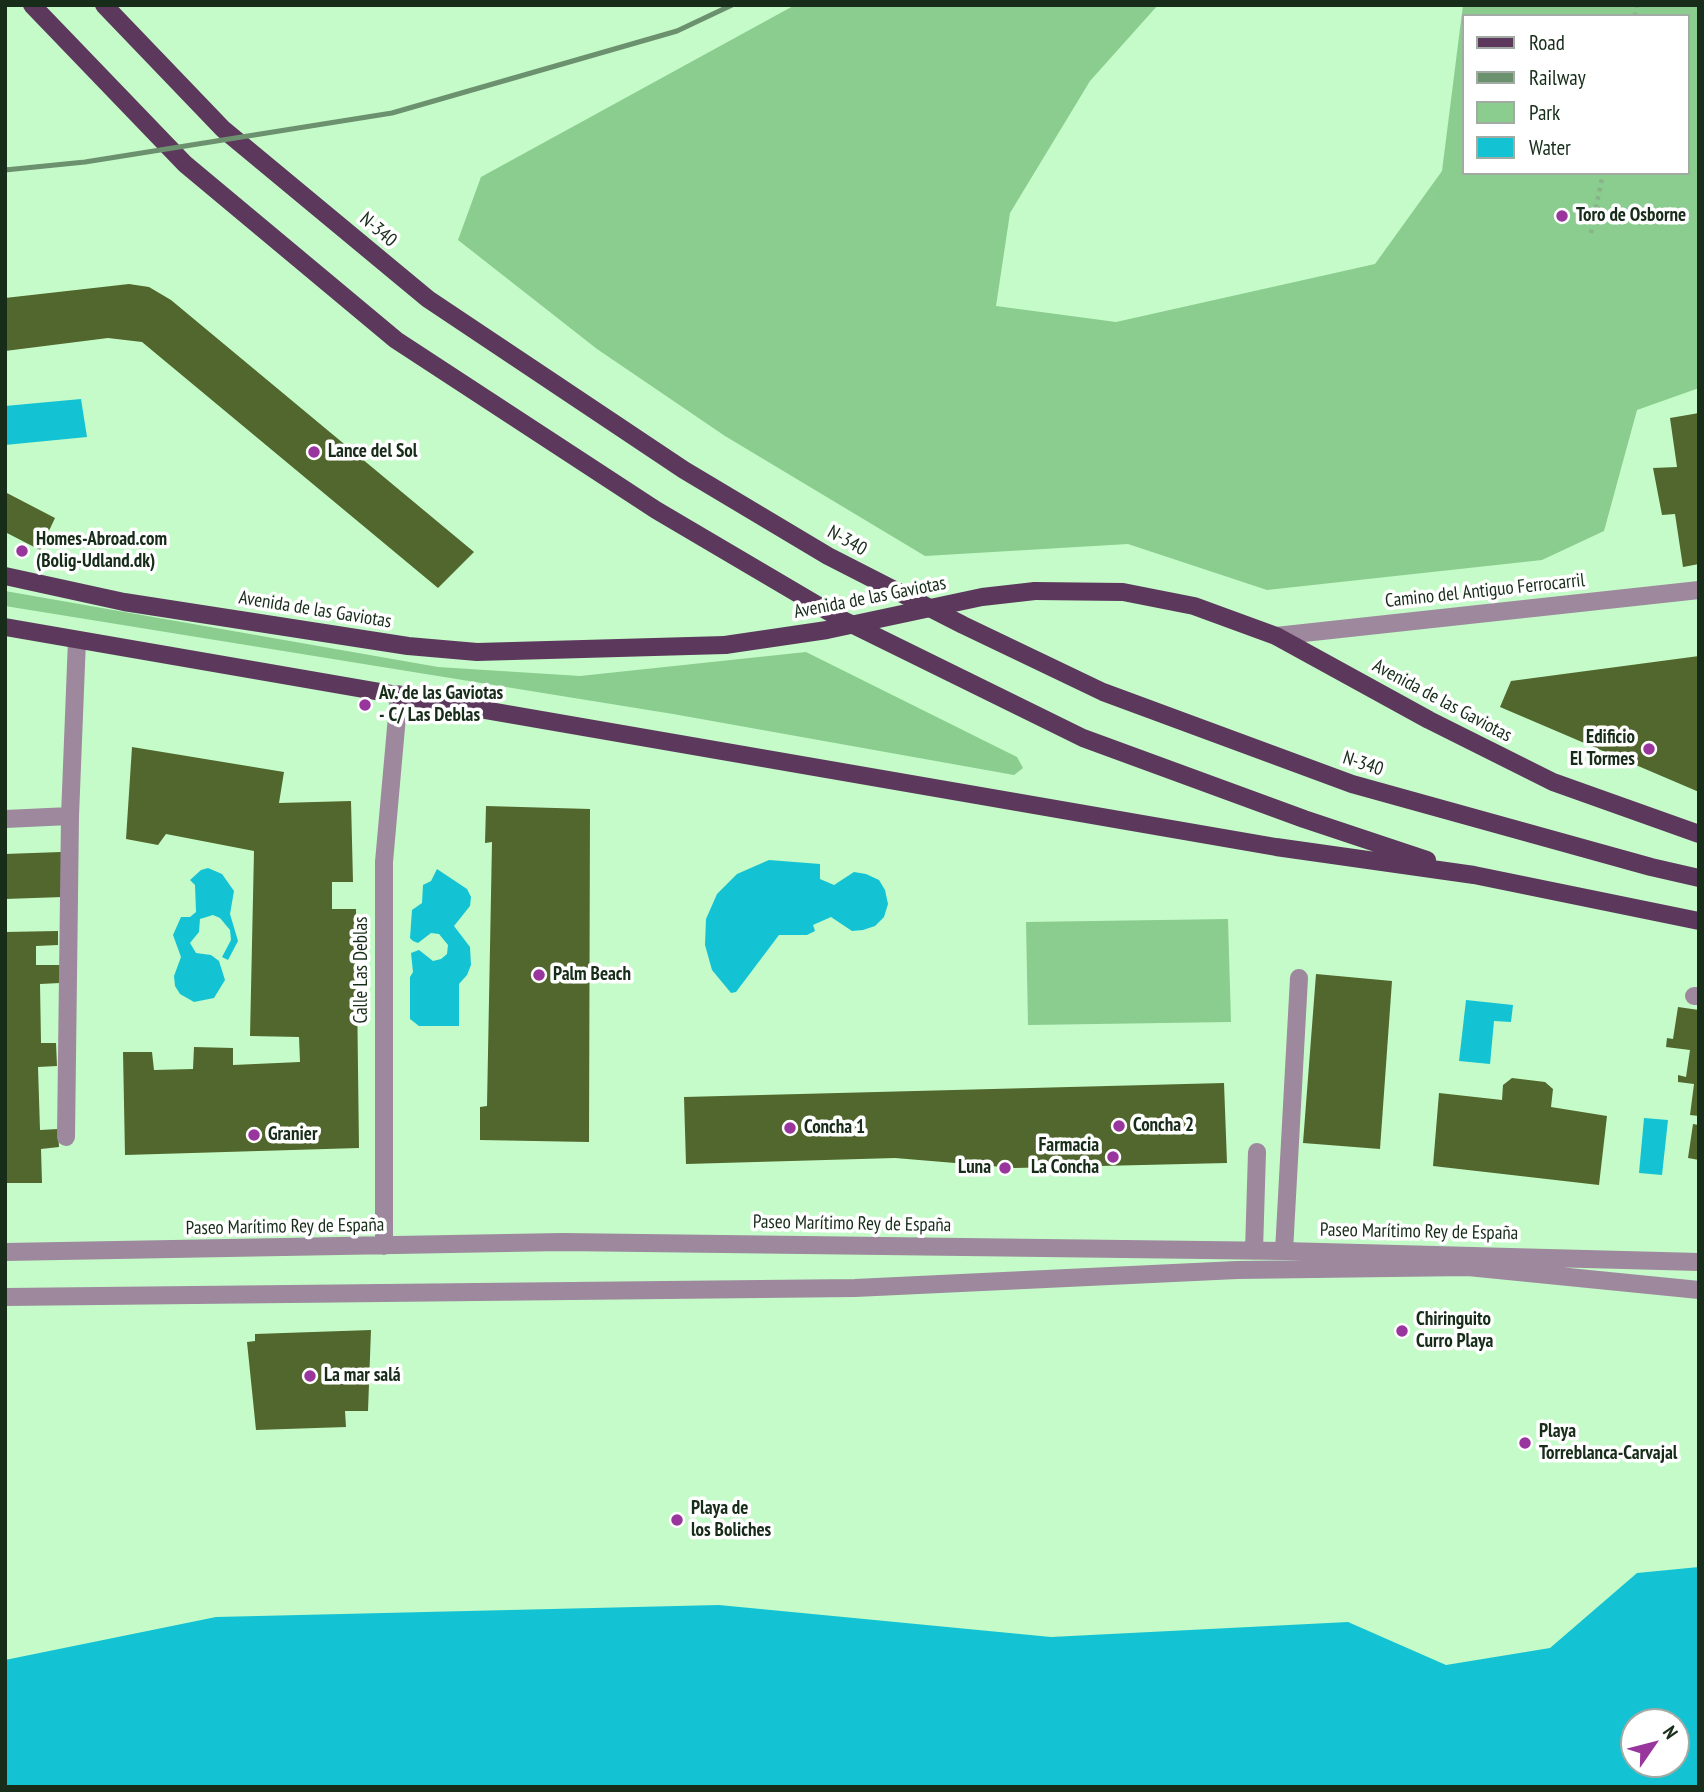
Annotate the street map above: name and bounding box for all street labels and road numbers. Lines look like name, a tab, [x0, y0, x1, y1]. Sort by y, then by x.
street label: N-340	[355, 208, 401, 252]
street label: N-340	[823, 521, 871, 561]
street label: Camino del Antiguo Ferrocarril	[1384, 569, 1586, 613]
street label: Avenida de las Gaviotas	[792, 572, 948, 624]
street label: Avenida de las Gaviotas	[237, 587, 393, 633]
street label: Avenida de las Gaviotas	[1368, 655, 1516, 747]
street label: N-340	[1340, 747, 1386, 781]
street label: Calle Las Deblas	[351, 917, 373, 1023]
street label: Paseo Marítimo Rey de España	[753, 1211, 951, 1237]
street label: Paseo Marítimo Rey de España	[186, 1214, 384, 1240]
street label: Paseo Marítimo Rey de España	[1320, 1219, 1518, 1245]

